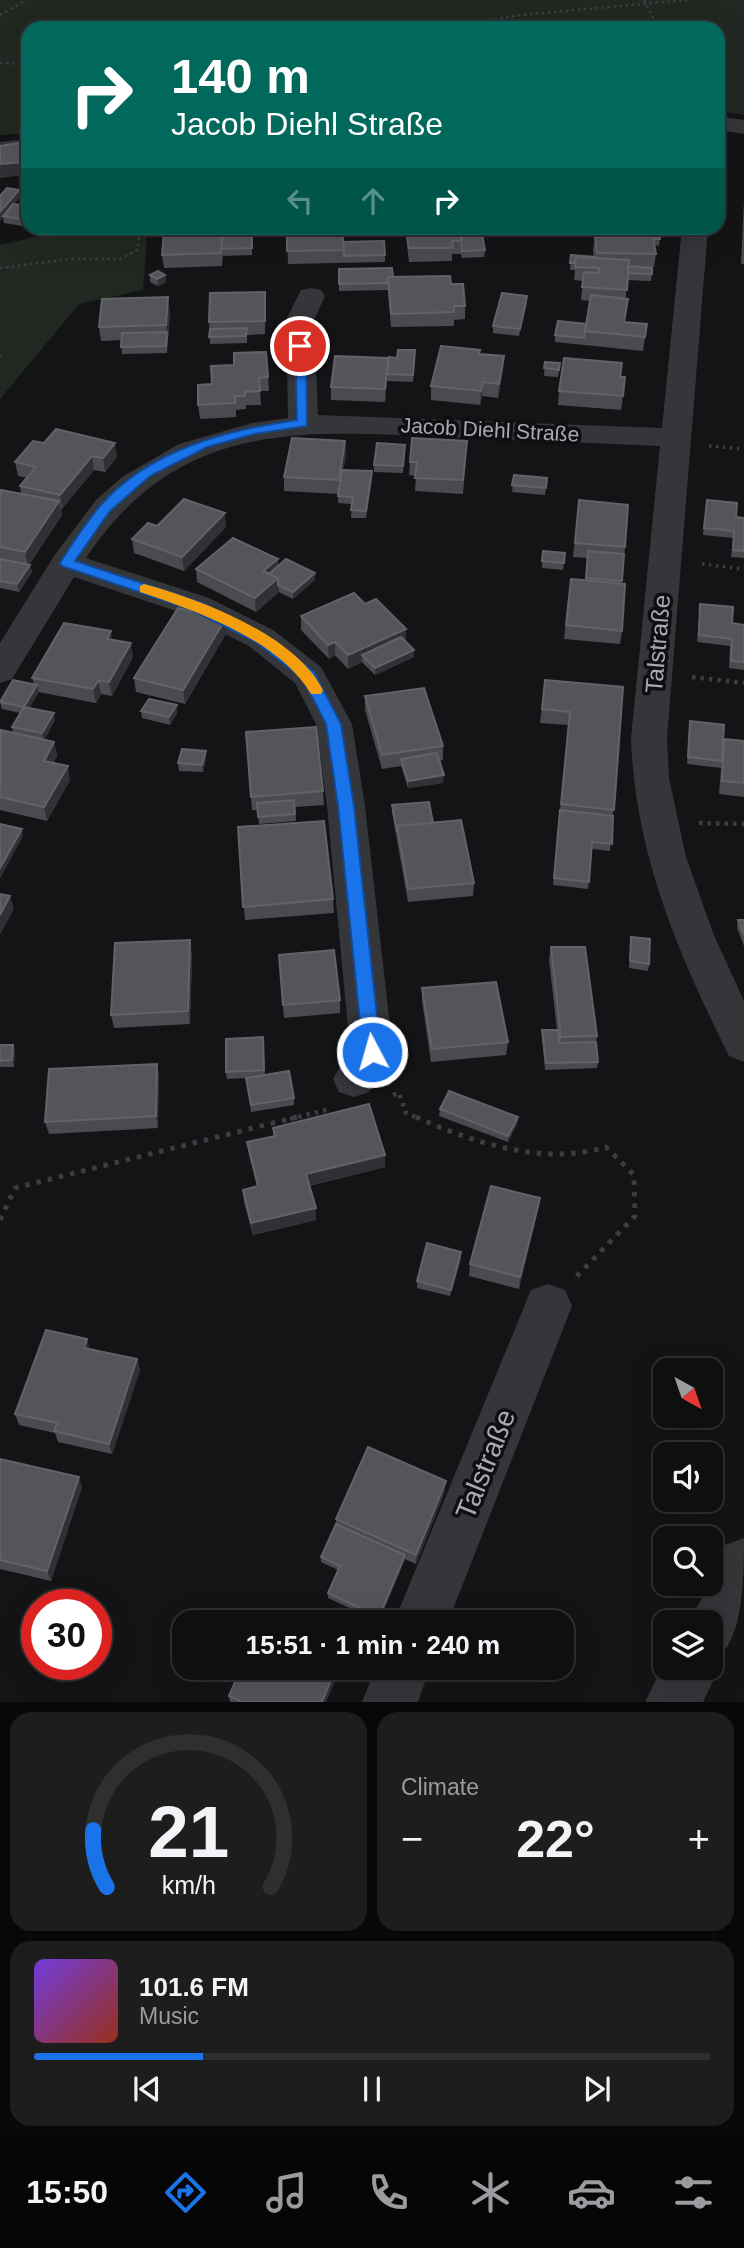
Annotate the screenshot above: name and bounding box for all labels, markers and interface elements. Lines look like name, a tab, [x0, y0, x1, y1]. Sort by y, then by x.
icon: right	[56, 49, 147, 140]
text: 140 m	[171, 49, 310, 103]
text: Jacob Diehl Straße	[171, 106, 443, 142]
icon: left	[281, 182, 319, 220]
icon: ahead	[354, 182, 392, 220]
icon: right	[427, 182, 465, 220]
pin	[270, 316, 330, 376]
icon: arrive	[281, 327, 319, 365]
street label: Jacob Diehl Straße	[400, 413, 580, 446]
street label: Talstraße	[640, 594, 675, 694]
position arrow	[335, 1015, 409, 1089]
north arrow	[653, 1358, 723, 1428]
map controls	[653, 1358, 723, 1680]
street label: Talstraße	[450, 1405, 521, 1523]
button: sound	[653, 1442, 723, 1512]
button: search	[653, 1526, 723, 1596]
speed limit sign: 30	[21, 1589, 112, 1680]
button: layers	[653, 1610, 723, 1680]
text: 15:51 · 1 min · 240 m	[246, 1630, 500, 1660]
text: Climate	[401, 1774, 479, 1800]
text: 21	[148, 1792, 229, 1873]
text: 22°	[516, 1810, 595, 1868]
text: −	[401, 1818, 423, 1860]
text: +	[688, 1818, 710, 1860]
text: km/h	[161, 1871, 216, 1899]
text: 101.6 FM	[139, 1972, 249, 2002]
text: Music	[139, 2003, 199, 2029]
icon: previous	[128, 2070, 166, 2108]
icon: pause	[353, 2070, 391, 2108]
icon: next	[578, 2070, 616, 2108]
icon: directions	[161, 2168, 210, 2217]
icon: music	[262, 2168, 311, 2217]
icon: phone	[364, 2168, 413, 2217]
icon: climate	[466, 2168, 515, 2217]
icon: car	[567, 2168, 616, 2217]
icon: filters	[669, 2168, 718, 2217]
text: 15:50	[26, 2174, 108, 2210]

